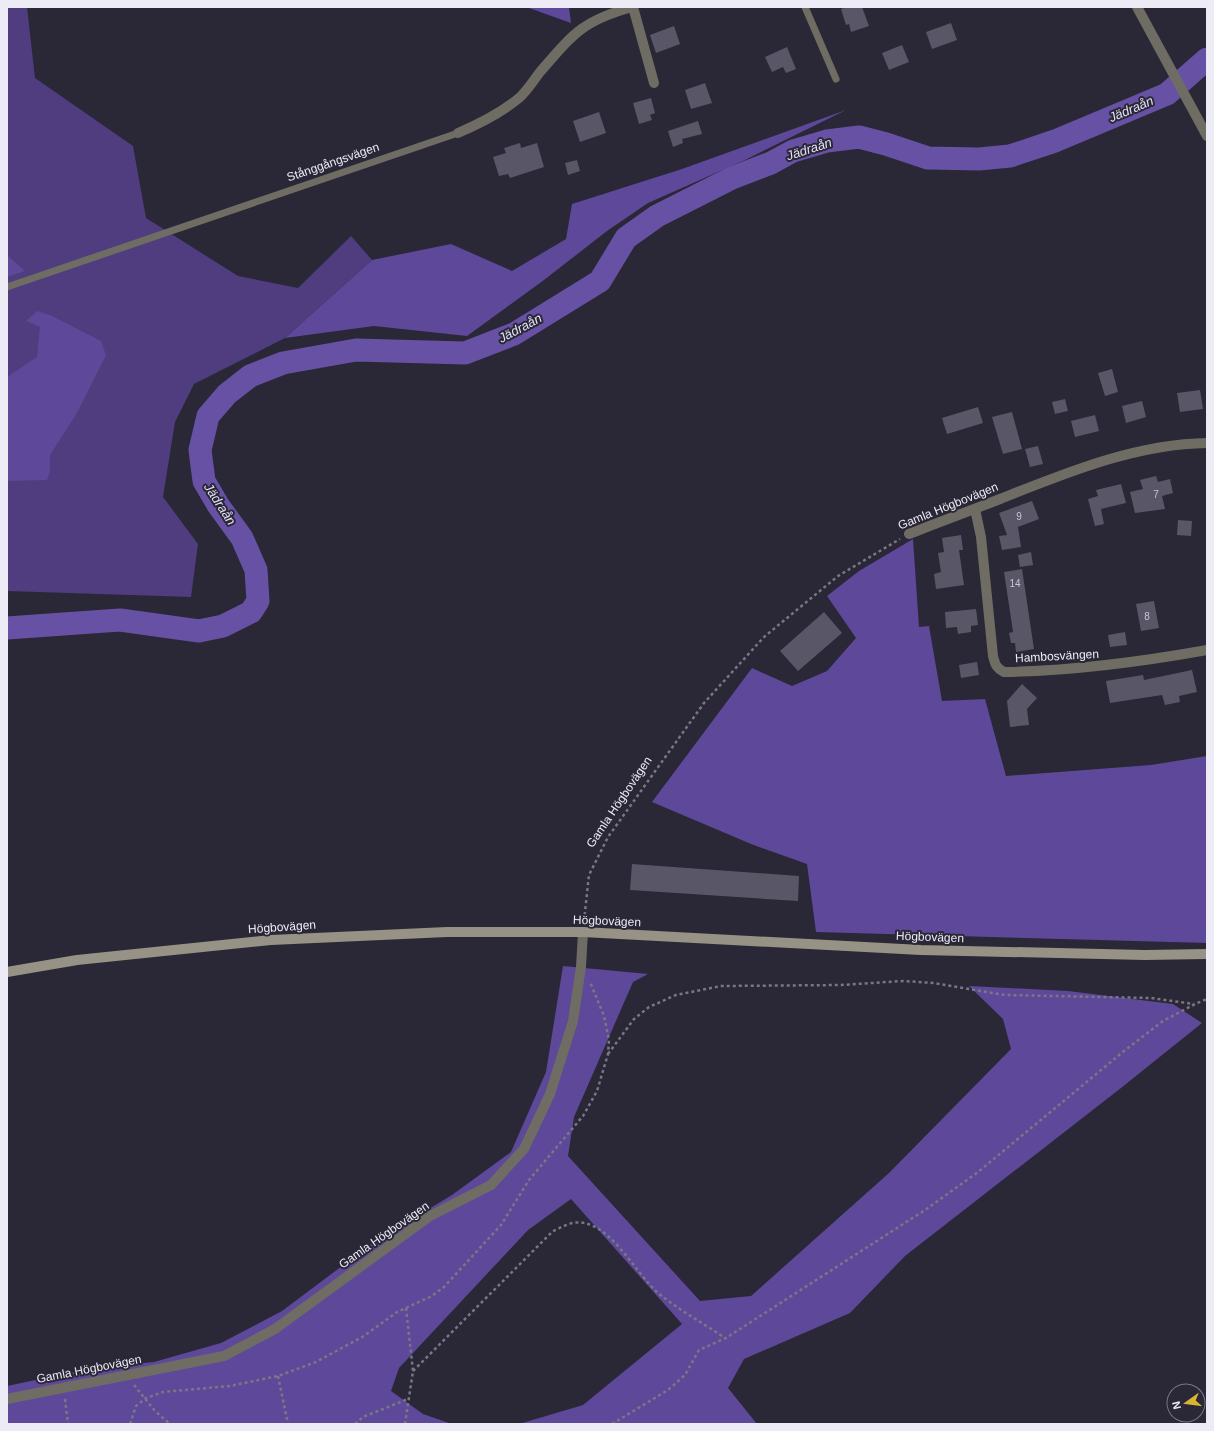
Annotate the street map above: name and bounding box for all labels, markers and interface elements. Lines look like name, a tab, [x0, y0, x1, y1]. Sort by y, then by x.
water label: Jädraån	[1106, 93, 1156, 125]
water label: Jädraån	[783, 135, 834, 164]
street label: Stånggångsvägen	[285, 140, 381, 184]
water label: Jädraån	[495, 310, 544, 346]
water label: Jädraån	[200, 479, 239, 528]
street label: Gamla Högbovägen	[896, 480, 1000, 532]
house number: 7	[1153, 489, 1159, 500]
house number: 9	[1016, 511, 1022, 522]
house number: 14	[1009, 578, 1021, 589]
house number: 8	[1144, 611, 1150, 622]
street label: Hambosvängen	[1015, 647, 1099, 665]
street label: Gamla Högbovägen	[583, 754, 655, 850]
street label: Högbovägen	[573, 913, 641, 929]
street label: Högbovägen	[248, 918, 316, 936]
street label: Högbovägen	[896, 929, 964, 945]
street label: Gamla Högbovägen	[336, 1199, 432, 1271]
street label: Gamla Högbovägen	[35, 1352, 143, 1386]
north arrow	[1166, 1383, 1206, 1423]
text: N	[1170, 1400, 1183, 1411]

